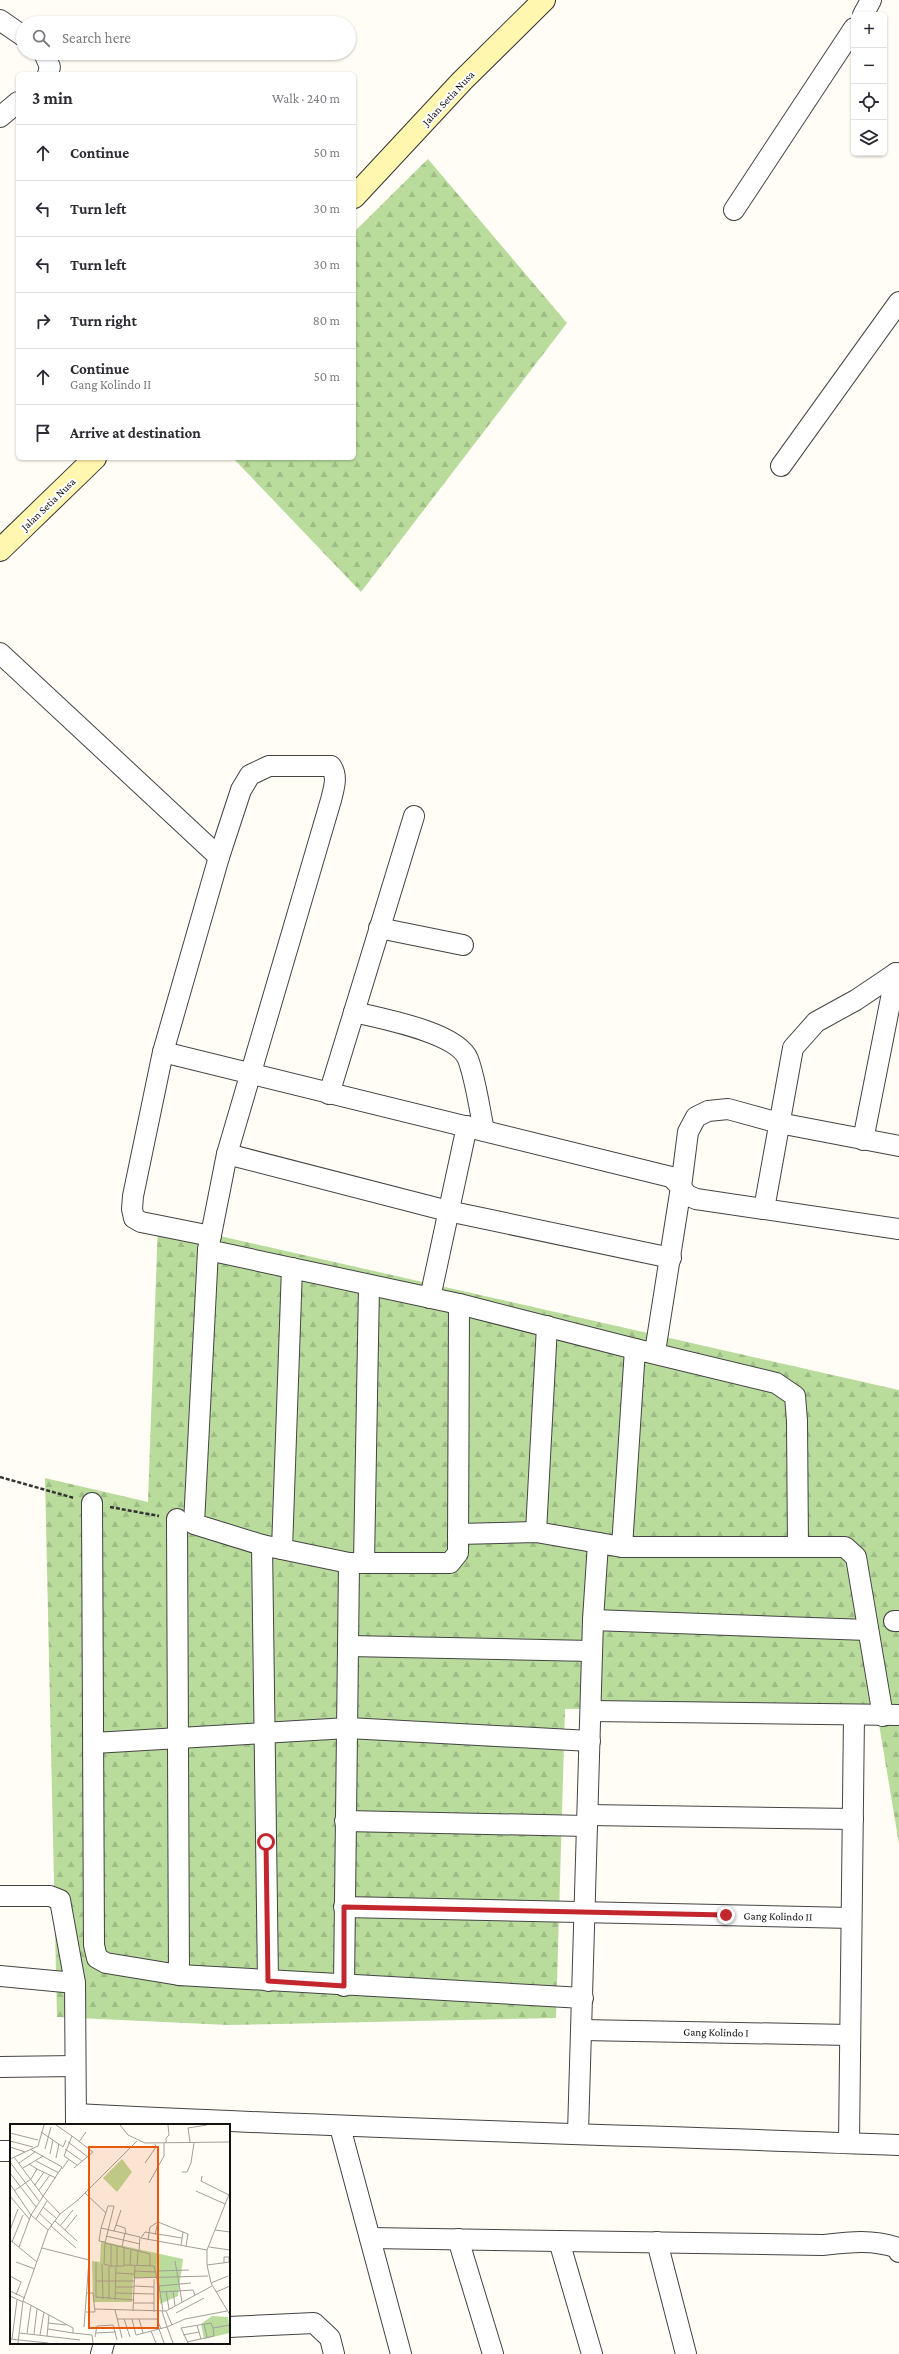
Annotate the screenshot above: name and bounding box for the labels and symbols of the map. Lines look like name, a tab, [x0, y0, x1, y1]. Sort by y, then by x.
street label: Jalan Setia Nusa	[419, 68, 477, 129]
street label: Jalan Setia Nusa	[18, 475, 78, 534]
route start	[257, 1833, 275, 1851]
route end	[717, 1906, 735, 1924]
street label: Gang Kolindo II	[744, 1909, 812, 1924]
street label: Gang Kolindo I	[683, 2025, 749, 2040]
inset map	[10, 2124, 230, 2344]

